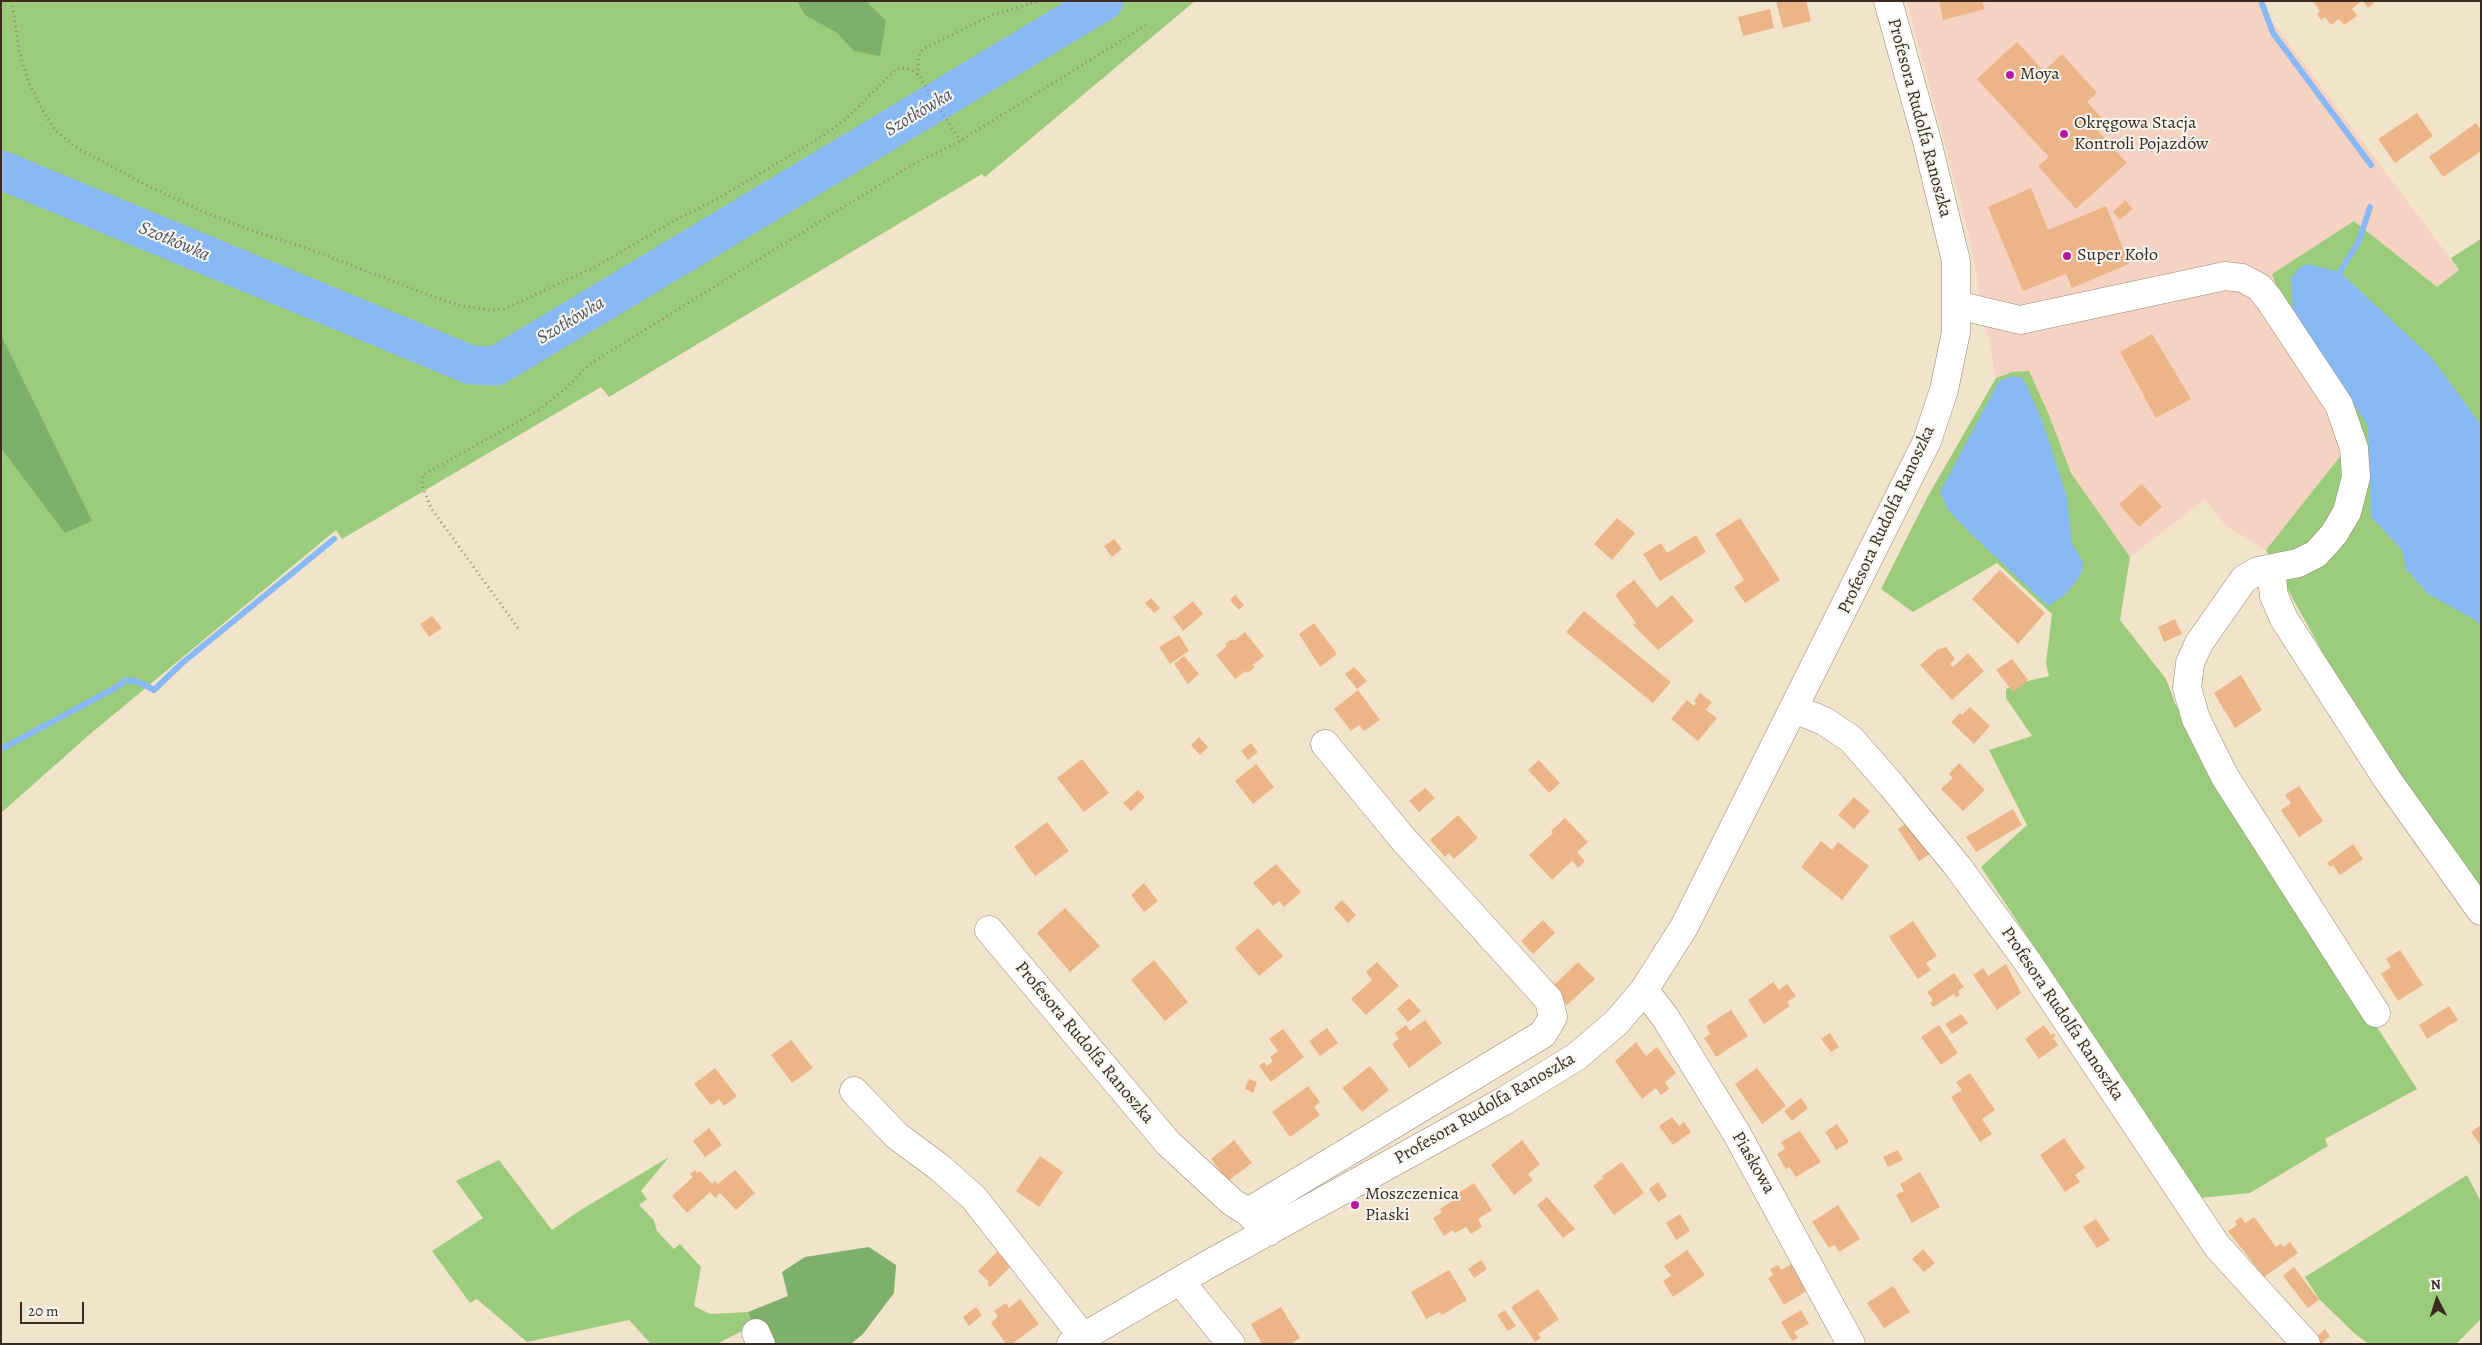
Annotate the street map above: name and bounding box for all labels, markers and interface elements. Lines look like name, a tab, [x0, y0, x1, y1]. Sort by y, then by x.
street label: Profesora Rudolfa Ranoszka	[1882, 16, 1956, 220]
place label: Moya	[2020, 64, 2060, 86]
marker: Moya	[2004, 69, 2016, 81]
water label: Szotkówka	[881, 84, 957, 142]
place label: Okręgowa Stacja Kontroli Pojazdów	[2074, 113, 2209, 156]
marker: Okręgowa Stacja Kontroli Pojazdów	[2058, 128, 2070, 140]
water label: Szotkówka	[135, 217, 213, 267]
place label: Super Koło	[2077, 245, 2158, 267]
marker: Super Koło	[2061, 250, 2073, 262]
water label: Szotkówka	[533, 292, 609, 350]
street label: Profesora Rudolfa Ranoszka	[1834, 422, 1940, 618]
street label: Profesora Rudolfa Ranoszka	[1996, 923, 2128, 1105]
street label: Profesora Rudolfa Ranoszka	[1010, 957, 1158, 1129]
street label: Profesora Rudolfa Ranoszka	[1391, 1048, 1579, 1170]
street label: Piaskowa	[1727, 1128, 1779, 1198]
place label: Moszczenica Piaski	[1365, 1184, 1459, 1226]
marker: Moszczenica Piaski	[1349, 1199, 1361, 1211]
north arrow	[2412, 1275, 2462, 1325]
text: N	[2430, 1275, 2442, 1294]
scale bar	[22, 1292, 86, 1324]
text: 20 m	[28, 1301, 59, 1321]

